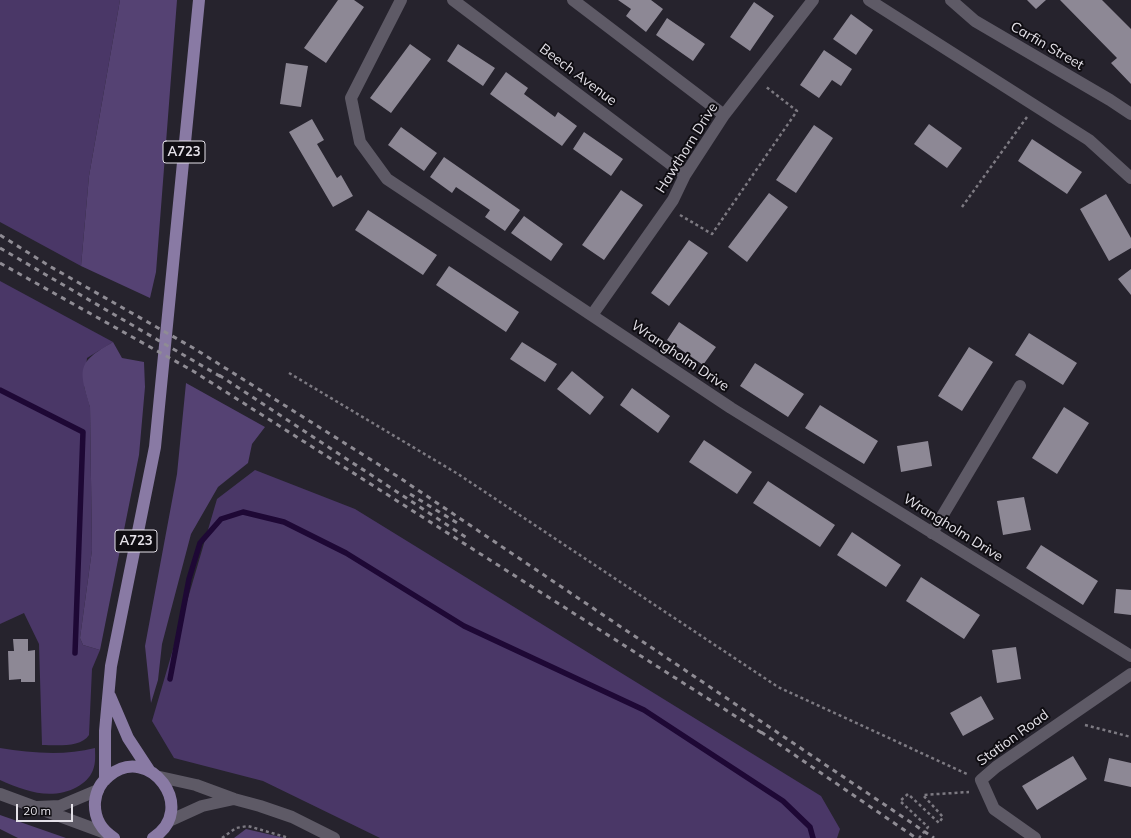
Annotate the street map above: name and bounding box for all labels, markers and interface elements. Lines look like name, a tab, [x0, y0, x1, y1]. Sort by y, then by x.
street label: Carfin Street	[1007, 18, 1087, 74]
street label: Beech Avenue	[536, 41, 620, 109]
street label: Hawthorn Drive	[653, 100, 721, 196]
road number: A723	[163, 141, 205, 163]
street label: Wrangholm Drive	[628, 317, 732, 395]
street label: Wrangholm Drive	[900, 491, 1006, 565]
road number: A723	[115, 530, 157, 552]
street label: Station Road	[974, 706, 1052, 770]
scale bar	[18, 796, 75, 822]
text: 20 m	[23, 803, 51, 818]

